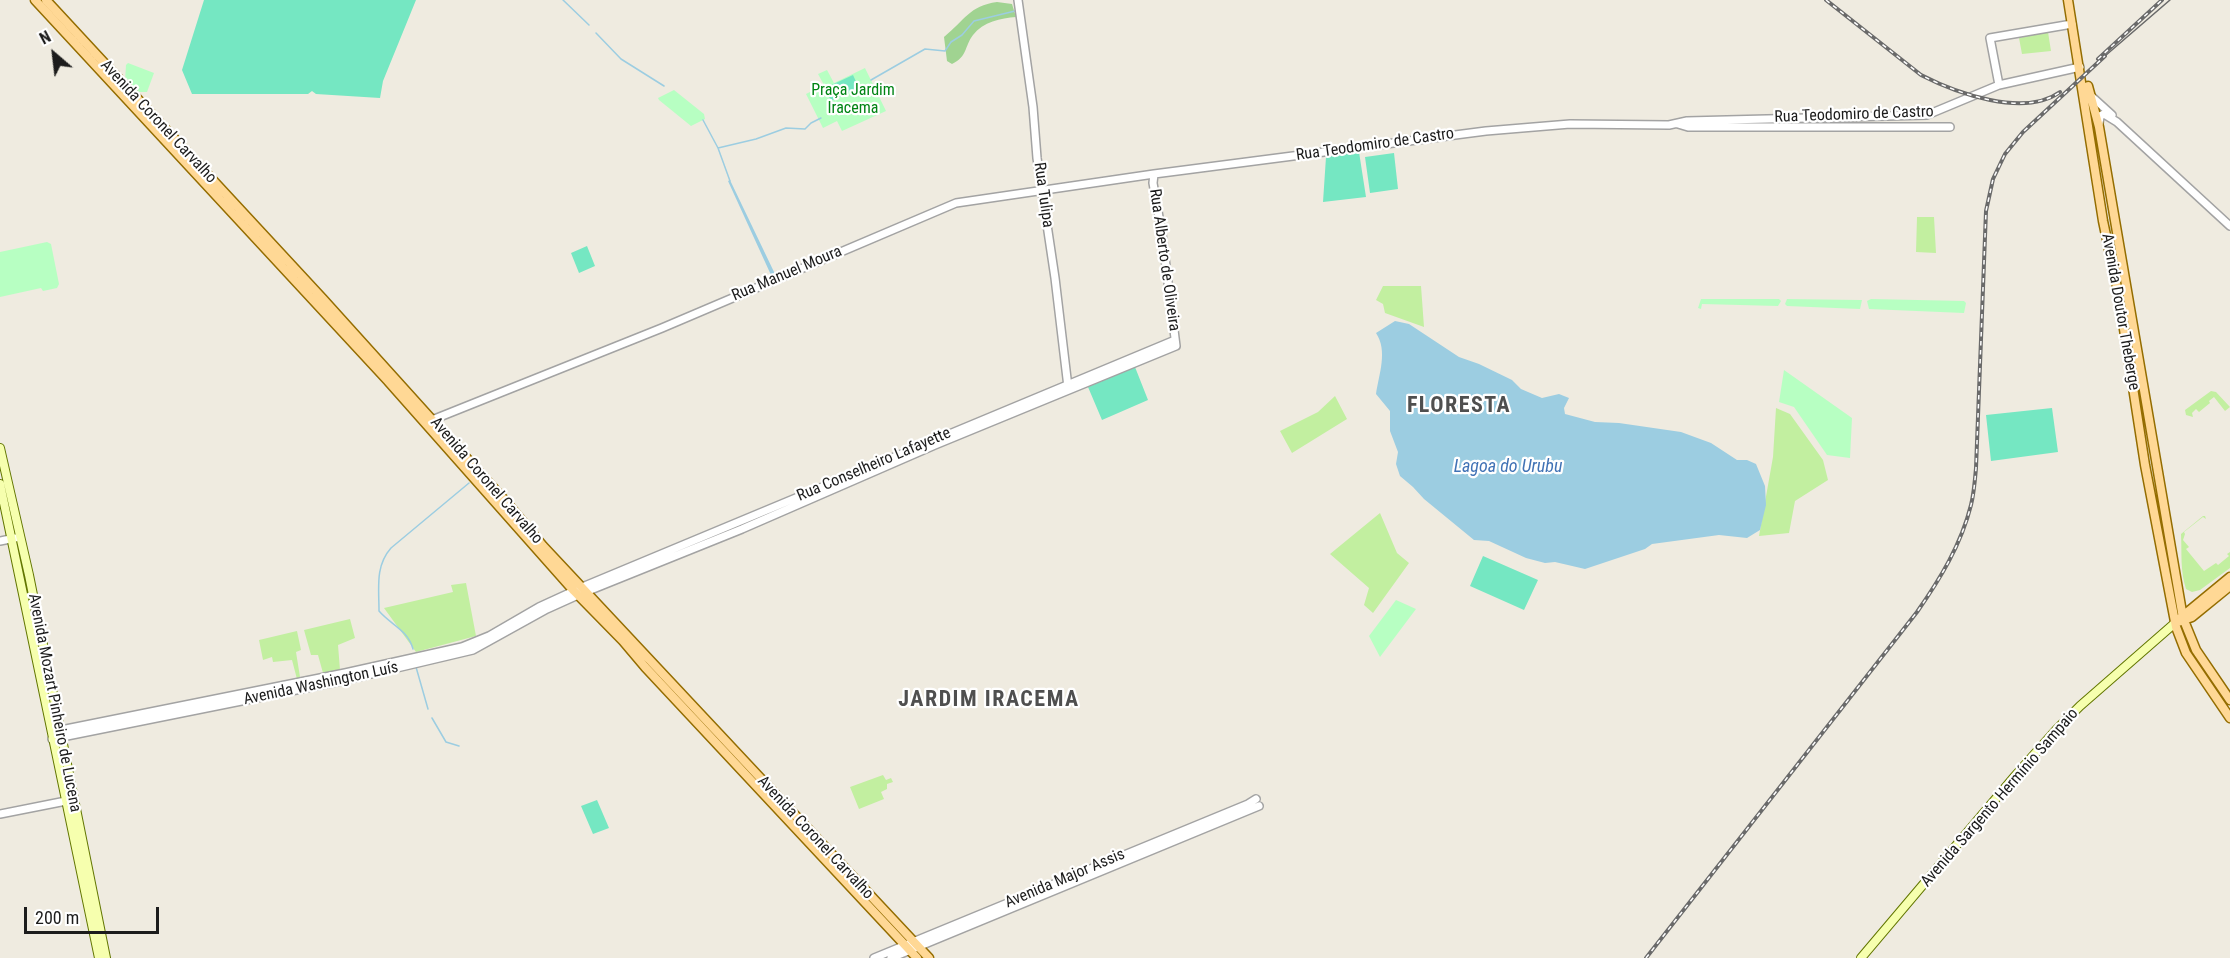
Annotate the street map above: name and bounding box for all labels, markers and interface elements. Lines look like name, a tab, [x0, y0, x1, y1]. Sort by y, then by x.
north arrow	[24, 24, 84, 84]
text: N	[37, 27, 54, 48]
street label: Avenida Coronel Carvalho	[96, 56, 220, 188]
park label: Praça Jardim Iracema	[811, 81, 895, 119]
street label: Rua Teodomiro de Castro	[1774, 103, 1934, 127]
street label: Rua Teodomiro de Castro	[1295, 124, 1455, 166]
street label: Rua Tulipa	[1029, 161, 1057, 229]
street label: Rua Alberto de Oliveira	[1145, 188, 1183, 332]
street label: Avenida Doutor Theberge	[2097, 232, 2143, 392]
street label: Rua Manuel Moura	[729, 242, 845, 306]
district label: FLORESTA	[1407, 393, 1511, 419]
street label: Avenida Coronel Carvalho	[426, 414, 546, 548]
street label: Rua Conselheiro Lafayette	[794, 424, 954, 506]
water label: Lagoa do Urubu	[1454, 456, 1562, 478]
street label: Avenida Mozart Pinheiro de Lucena	[23, 592, 85, 814]
street label: Avenida Washington Luís	[242, 658, 400, 710]
district label: JARDIM IRACEMA	[898, 687, 1080, 713]
street label: Avenida Sargento Hermínio Sampaio	[1917, 705, 2083, 891]
street label: Avenida Coronel Carvalho	[753, 772, 877, 904]
street label: Avenida Major Assis	[1002, 845, 1128, 913]
scale bar	[27, 895, 162, 933]
text: 200 m	[35, 907, 79, 928]

